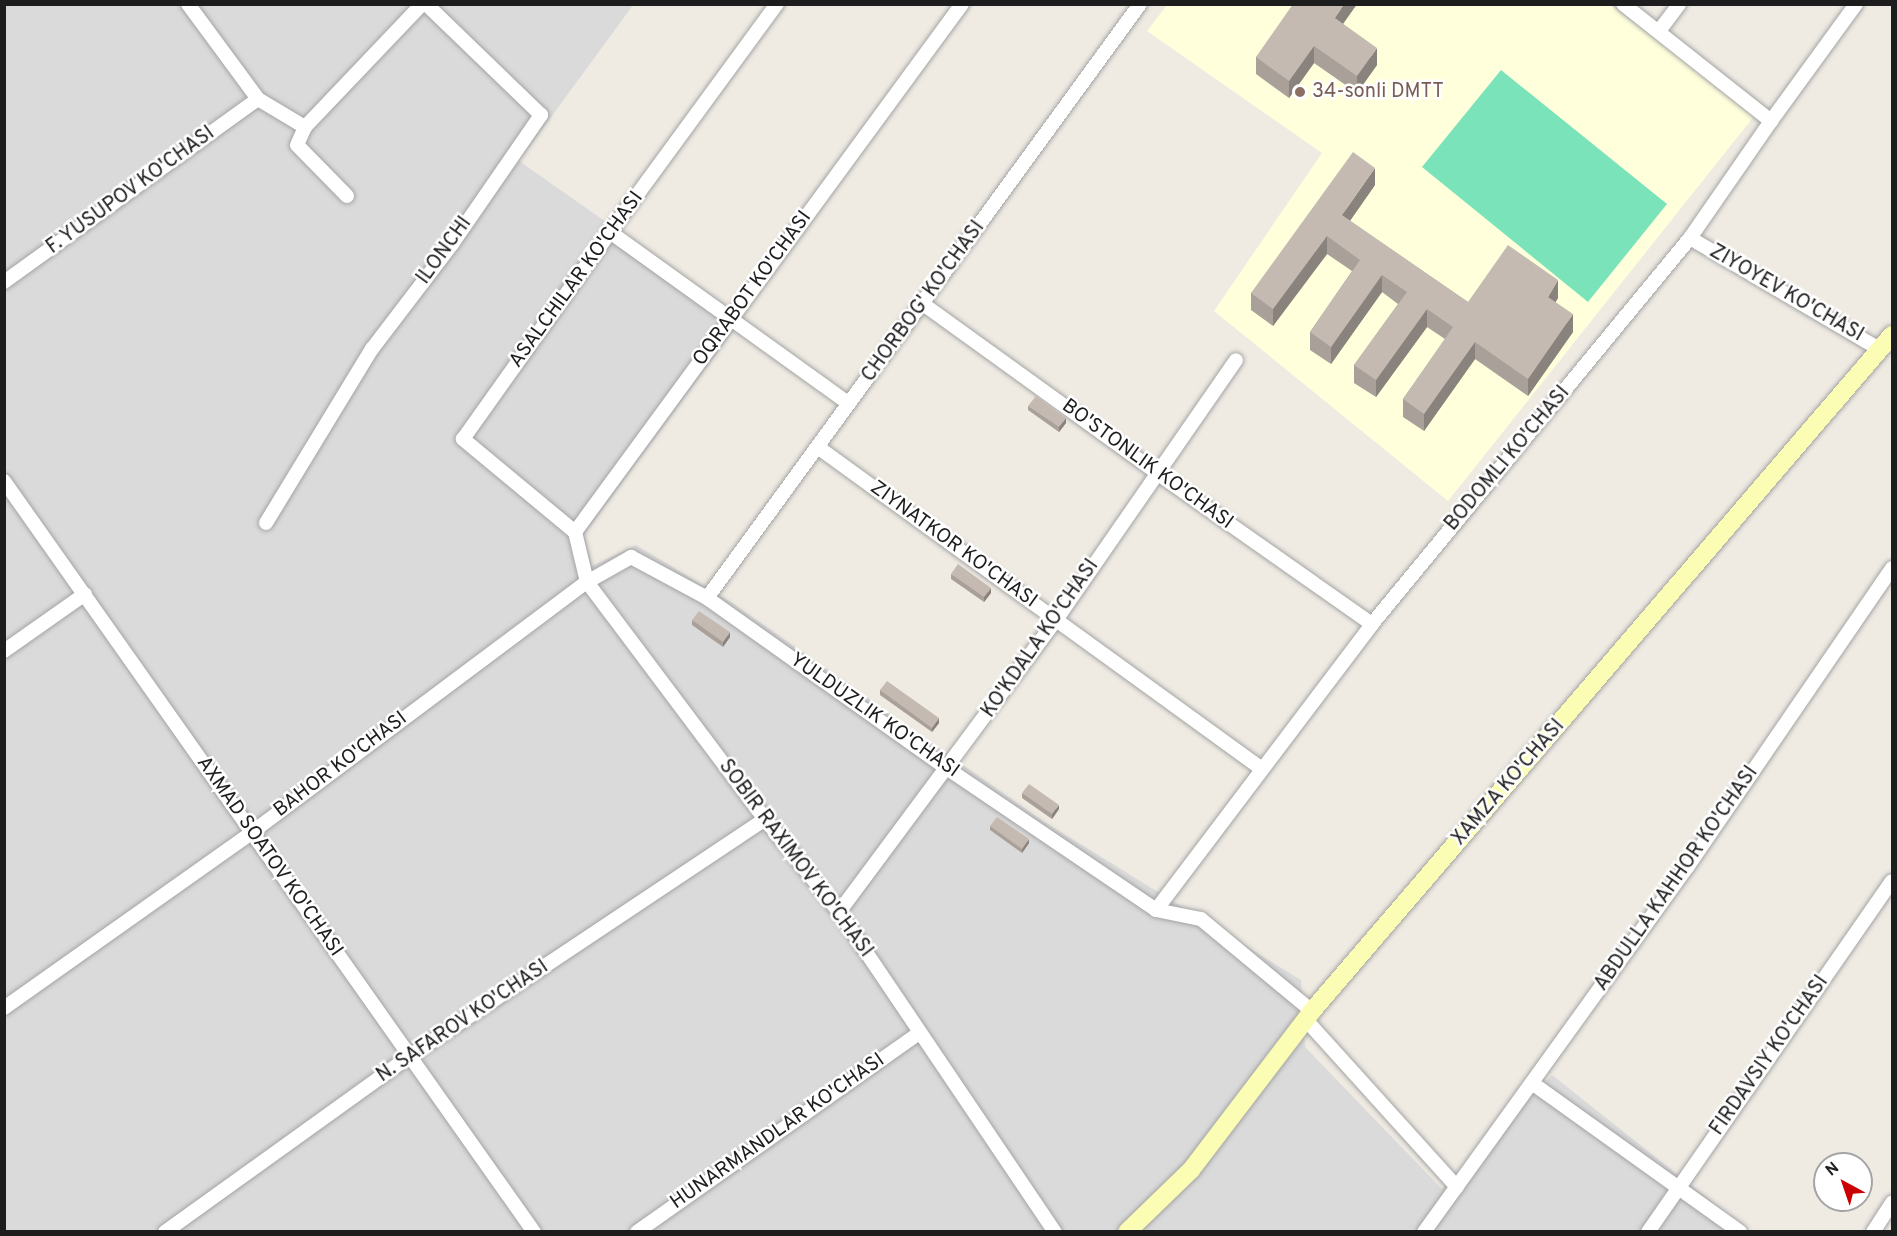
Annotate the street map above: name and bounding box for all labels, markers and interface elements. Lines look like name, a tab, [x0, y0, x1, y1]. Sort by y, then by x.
place label: 34-sonli DMTT	[1312, 80, 1444, 104]
marker: 34-sonli DMTT	[1293, 85, 1307, 99]
street label: F. YUSUPOV KO'CHASI	[42, 122, 220, 260]
street label: ASALCHILAR KO'CHASI	[505, 187, 649, 373]
street label: OQRABOT KO'CHASI	[688, 206, 818, 372]
street label: ILONCHI	[412, 212, 478, 290]
street label: CHORBOG' KO'CHASI	[857, 217, 991, 387]
street label: ZIYOYEV KO'CHASI	[1704, 240, 1868, 348]
street label: BODOMLI KO'CHASI	[1440, 382, 1576, 536]
street label: BO'STONLIK KO'CHASI	[1057, 395, 1237, 535]
street label: ZIYNATKOR KO'CHASI	[865, 476, 1041, 614]
street label: KO'KDALA KO'CHASI	[977, 555, 1105, 723]
street label: YULDUZLIK KO'CHASI	[785, 648, 963, 784]
street label: BAHOR KO'CHASI	[270, 707, 412, 823]
street label: XAMZA KO'CHASI	[1447, 715, 1571, 851]
street label: AXMAD SOATOV KO'CHASI	[190, 752, 348, 962]
street label: SOBIR RAXIMOV KO'CHASI	[713, 755, 877, 963]
street label: ABDULLA KAHHOR KO'CHASI	[1590, 762, 1764, 996]
street label: N. SAFAROV KO'CHASI	[372, 955, 554, 1089]
street label: FIRDAVSIY KO'CHASI	[1706, 971, 1834, 1141]
street label: HUNARMANDLAR KO'CHASI	[666, 1049, 890, 1215]
north arrow	[1813, 1152, 1873, 1212]
text: N	[1822, 1158, 1844, 1181]

